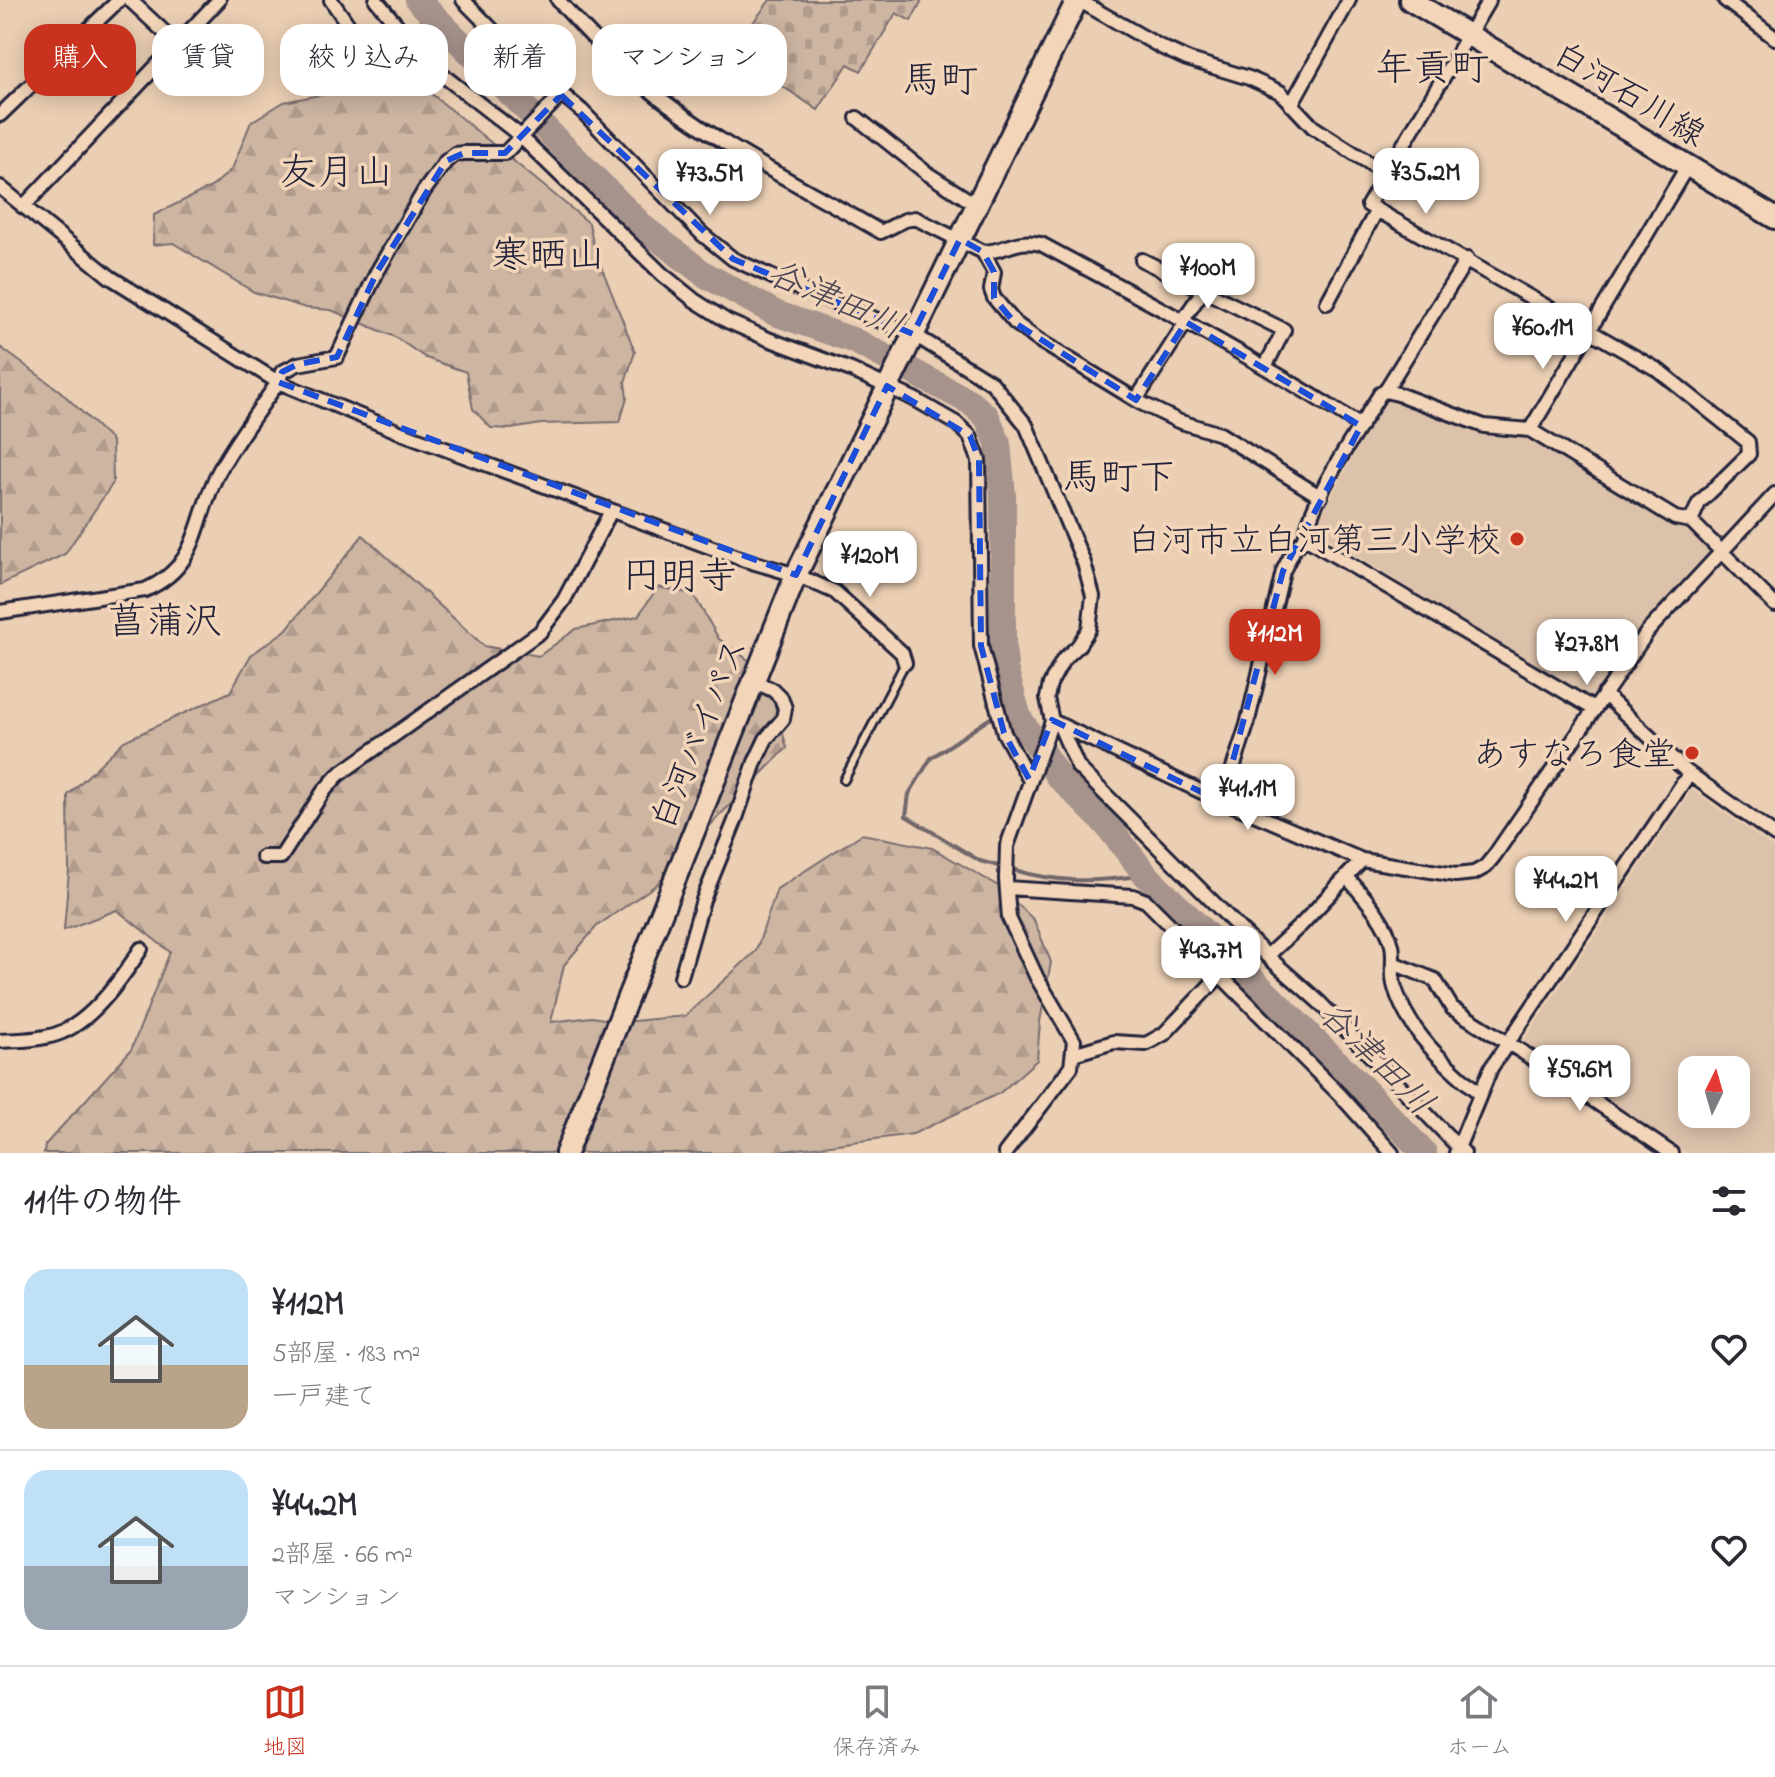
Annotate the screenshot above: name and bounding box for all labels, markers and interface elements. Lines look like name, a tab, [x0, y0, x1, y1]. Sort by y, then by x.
chip: 購入	[24, 24, 136, 96]
chip: 賃貸	[152, 24, 264, 96]
chip: 絞り込み	[280, 24, 448, 96]
chip: 新着	[464, 24, 576, 96]
chip: マンション	[592, 24, 787, 96]
street label: 白河石川線	[1542, 31, 1714, 162]
district label: 年貢町	[1375, 43, 1489, 99]
district label: 馬町	[902, 55, 978, 111]
district label: 友月山	[279, 147, 393, 203]
pin: ¥35.2M	[1361, 148, 1491, 216]
pin: ¥73.5M	[645, 149, 775, 217]
text: ¥35.2M	[1391, 155, 1461, 193]
text: ¥73.5M	[676, 156, 744, 194]
district label: 寒晒山	[491, 230, 605, 286]
pin: ¥100M	[1152, 243, 1264, 311]
water label: 谷津田川	[759, 249, 912, 356]
text: ¥100M	[1180, 250, 1236, 288]
pin: ¥60.1M	[1478, 303, 1608, 371]
text: ¥60.1M	[1512, 310, 1574, 348]
district label: 馬町下	[1062, 452, 1176, 508]
place label: 白河市立白河第三小学校	[1127, 518, 1501, 568]
marker: 白河市立白河第三小学校	[1508, 530, 1526, 548]
pin: ¥120M	[814, 531, 926, 599]
text: ¥120M	[841, 538, 899, 576]
district label: 円明寺	[622, 551, 736, 607]
district label: 菖蒲沢	[108, 596, 222, 652]
pin: ¥112M	[1219, 609, 1331, 677]
text: ¥112M	[1247, 616, 1303, 654]
pin: ¥27.8M	[1522, 619, 1652, 687]
text: ¥27.8M	[1555, 626, 1619, 664]
street label: 白河バイパス	[640, 631, 763, 838]
place label: あすなろ食堂	[1473, 732, 1676, 782]
marker: あすなろ食堂	[1683, 744, 1701, 762]
pin: ¥41.1M	[1183, 764, 1313, 832]
text: ¥41.1M	[1219, 771, 1277, 809]
pin: ¥44.2M	[1501, 856, 1631, 924]
text: ¥44.2M	[1533, 863, 1599, 901]
pin: ¥43.7M	[1146, 926, 1276, 994]
text: ¥43.7M	[1179, 933, 1243, 971]
water label: 谷津田川	[1305, 991, 1444, 1130]
pin: ¥59.6M	[1515, 1045, 1645, 1113]
text: ¥59.6M	[1547, 1052, 1613, 1090]
north arrow	[1678, 1056, 1750, 1128]
map controls	[1678, 1056, 1750, 1128]
text: 11件の物件	[24, 1179, 182, 1229]
icon: filters	[1707, 1179, 1751, 1223]
text: ¥112M	[272, 1281, 344, 1331]
icon: home	[88, 1301, 184, 1397]
icon: heart	[1707, 1327, 1751, 1371]
text: 5部屋 · 183 m²	[272, 1336, 421, 1374]
text: 一戸建て	[272, 1379, 376, 1417]
text: ¥44.2M	[272, 1482, 358, 1532]
icon: home	[88, 1502, 184, 1598]
icon: heart	[1707, 1528, 1751, 1572]
text: 2部屋 · 66 m²	[272, 1537, 413, 1575]
text: マンション	[272, 1580, 401, 1618]
tab: 地図	[263, 1680, 307, 1765]
tab: 保存済み	[833, 1680, 921, 1765]
tab: ホーム	[1447, 1680, 1512, 1765]

